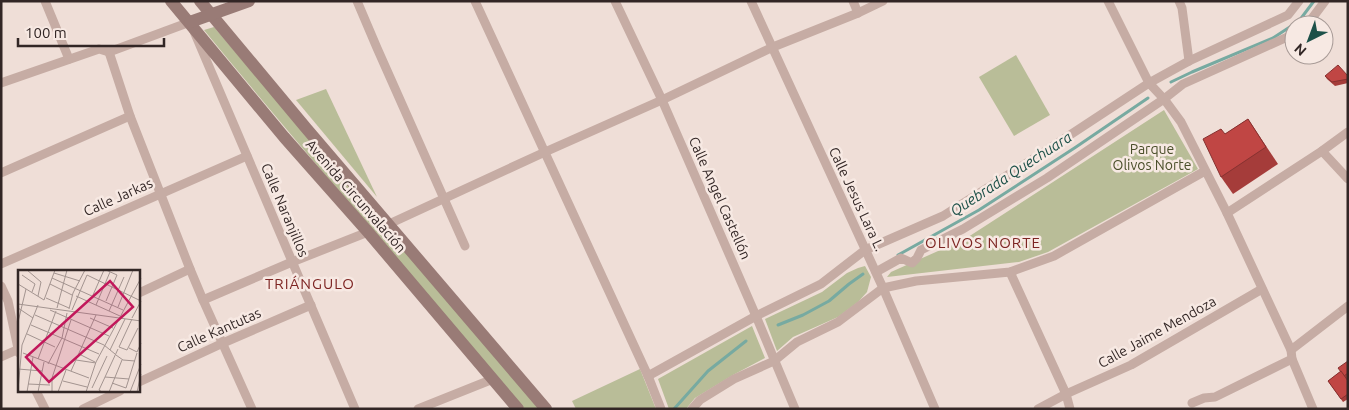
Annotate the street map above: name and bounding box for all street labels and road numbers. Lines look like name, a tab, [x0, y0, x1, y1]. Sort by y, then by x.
street label: Calle Angel Castellón	[686, 134, 754, 262]
street label: Avenida Circunvalación	[303, 136, 409, 256]
street label: Calle Jesus Lara L.	[826, 144, 888, 254]
street label: Calle Naranjillos	[258, 161, 312, 259]
street label: Calle Jarkas	[81, 175, 155, 219]
street label: Calle Jaime Mendoza	[1095, 293, 1219, 371]
street label: Calle Kantutas	[175, 304, 263, 356]

